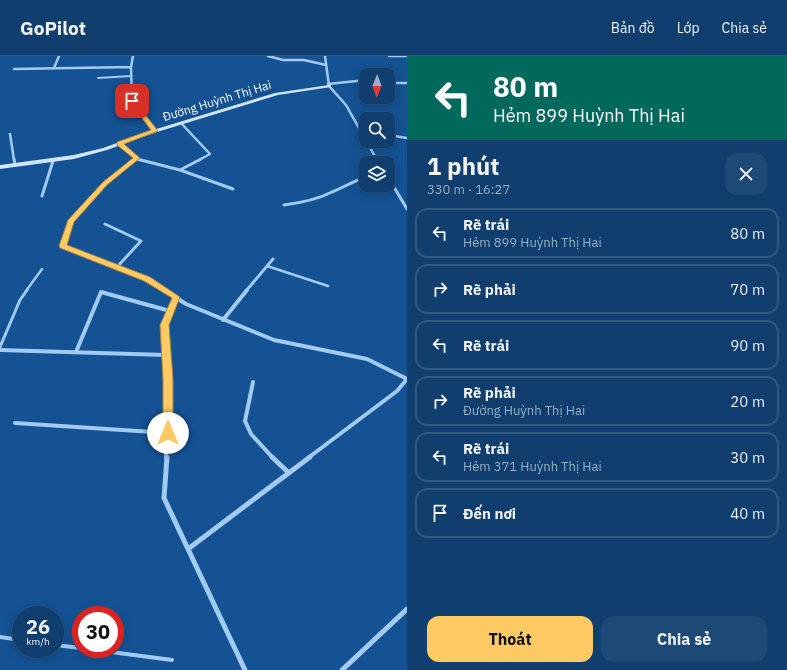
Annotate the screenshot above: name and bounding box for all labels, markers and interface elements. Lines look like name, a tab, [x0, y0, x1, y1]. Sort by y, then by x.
text: GoPilot	[20, 16, 86, 40]
text: Bản đồ	[611, 19, 655, 37]
text: Lớp	[677, 19, 700, 37]
text: Chia sẻ	[722, 19, 767, 37]
north arrow	[359, 68, 395, 104]
map controls	[359, 68, 395, 192]
text: 80 m	[493, 68, 558, 105]
icon: left	[427, 72, 479, 124]
street label: Đường Huỳnh Thị Hai	[161, 77, 273, 124]
pin	[115, 84, 149, 118]
icon: arrive	[121, 90, 143, 112]
text: Hẻm 899 Huỳnh Thị Hai	[493, 104, 685, 127]
button: search	[359, 112, 395, 148]
text: 1 phút	[427, 150, 499, 182]
button: close	[725, 153, 767, 195]
button: layers	[359, 156, 395, 192]
text: 330 m · 16:27	[427, 181, 510, 198]
text: Rẽ trái	[463, 215, 509, 234]
icon: left	[429, 222, 451, 244]
text: 80 m	[730, 224, 765, 243]
text: Hẻm 899 Huỳnh Thị Hai	[463, 234, 602, 251]
icon: right	[429, 278, 451, 300]
text: Rẽ phải	[463, 280, 516, 299]
text: 70 m	[730, 280, 765, 299]
icon: left	[429, 334, 451, 356]
text: Rẽ trái	[463, 336, 509, 355]
text: 90 m	[730, 336, 765, 355]
text: Rẽ phải	[463, 383, 516, 402]
icon: right	[429, 390, 451, 412]
text: 20 m	[730, 392, 765, 411]
text: Đường Huỳnh Thị Hai	[463, 402, 585, 419]
position arrow	[147, 412, 189, 454]
text: Rẽ trái	[463, 439, 509, 458]
icon: left	[429, 446, 451, 468]
text: 30 m	[730, 448, 765, 467]
text: Hẻm 371 Huỳnh Thị Hai	[463, 458, 602, 475]
icon: arrive	[429, 502, 451, 524]
text: Đến nơi	[463, 504, 516, 523]
text: 40 m	[730, 504, 765, 523]
speed limit sign: 30	[72, 606, 124, 658]
text: 26	[26, 613, 50, 640]
button: Thoát	[427, 616, 593, 662]
button: Chia sẻ	[601, 616, 767, 662]
text: km/h	[26, 635, 50, 648]

